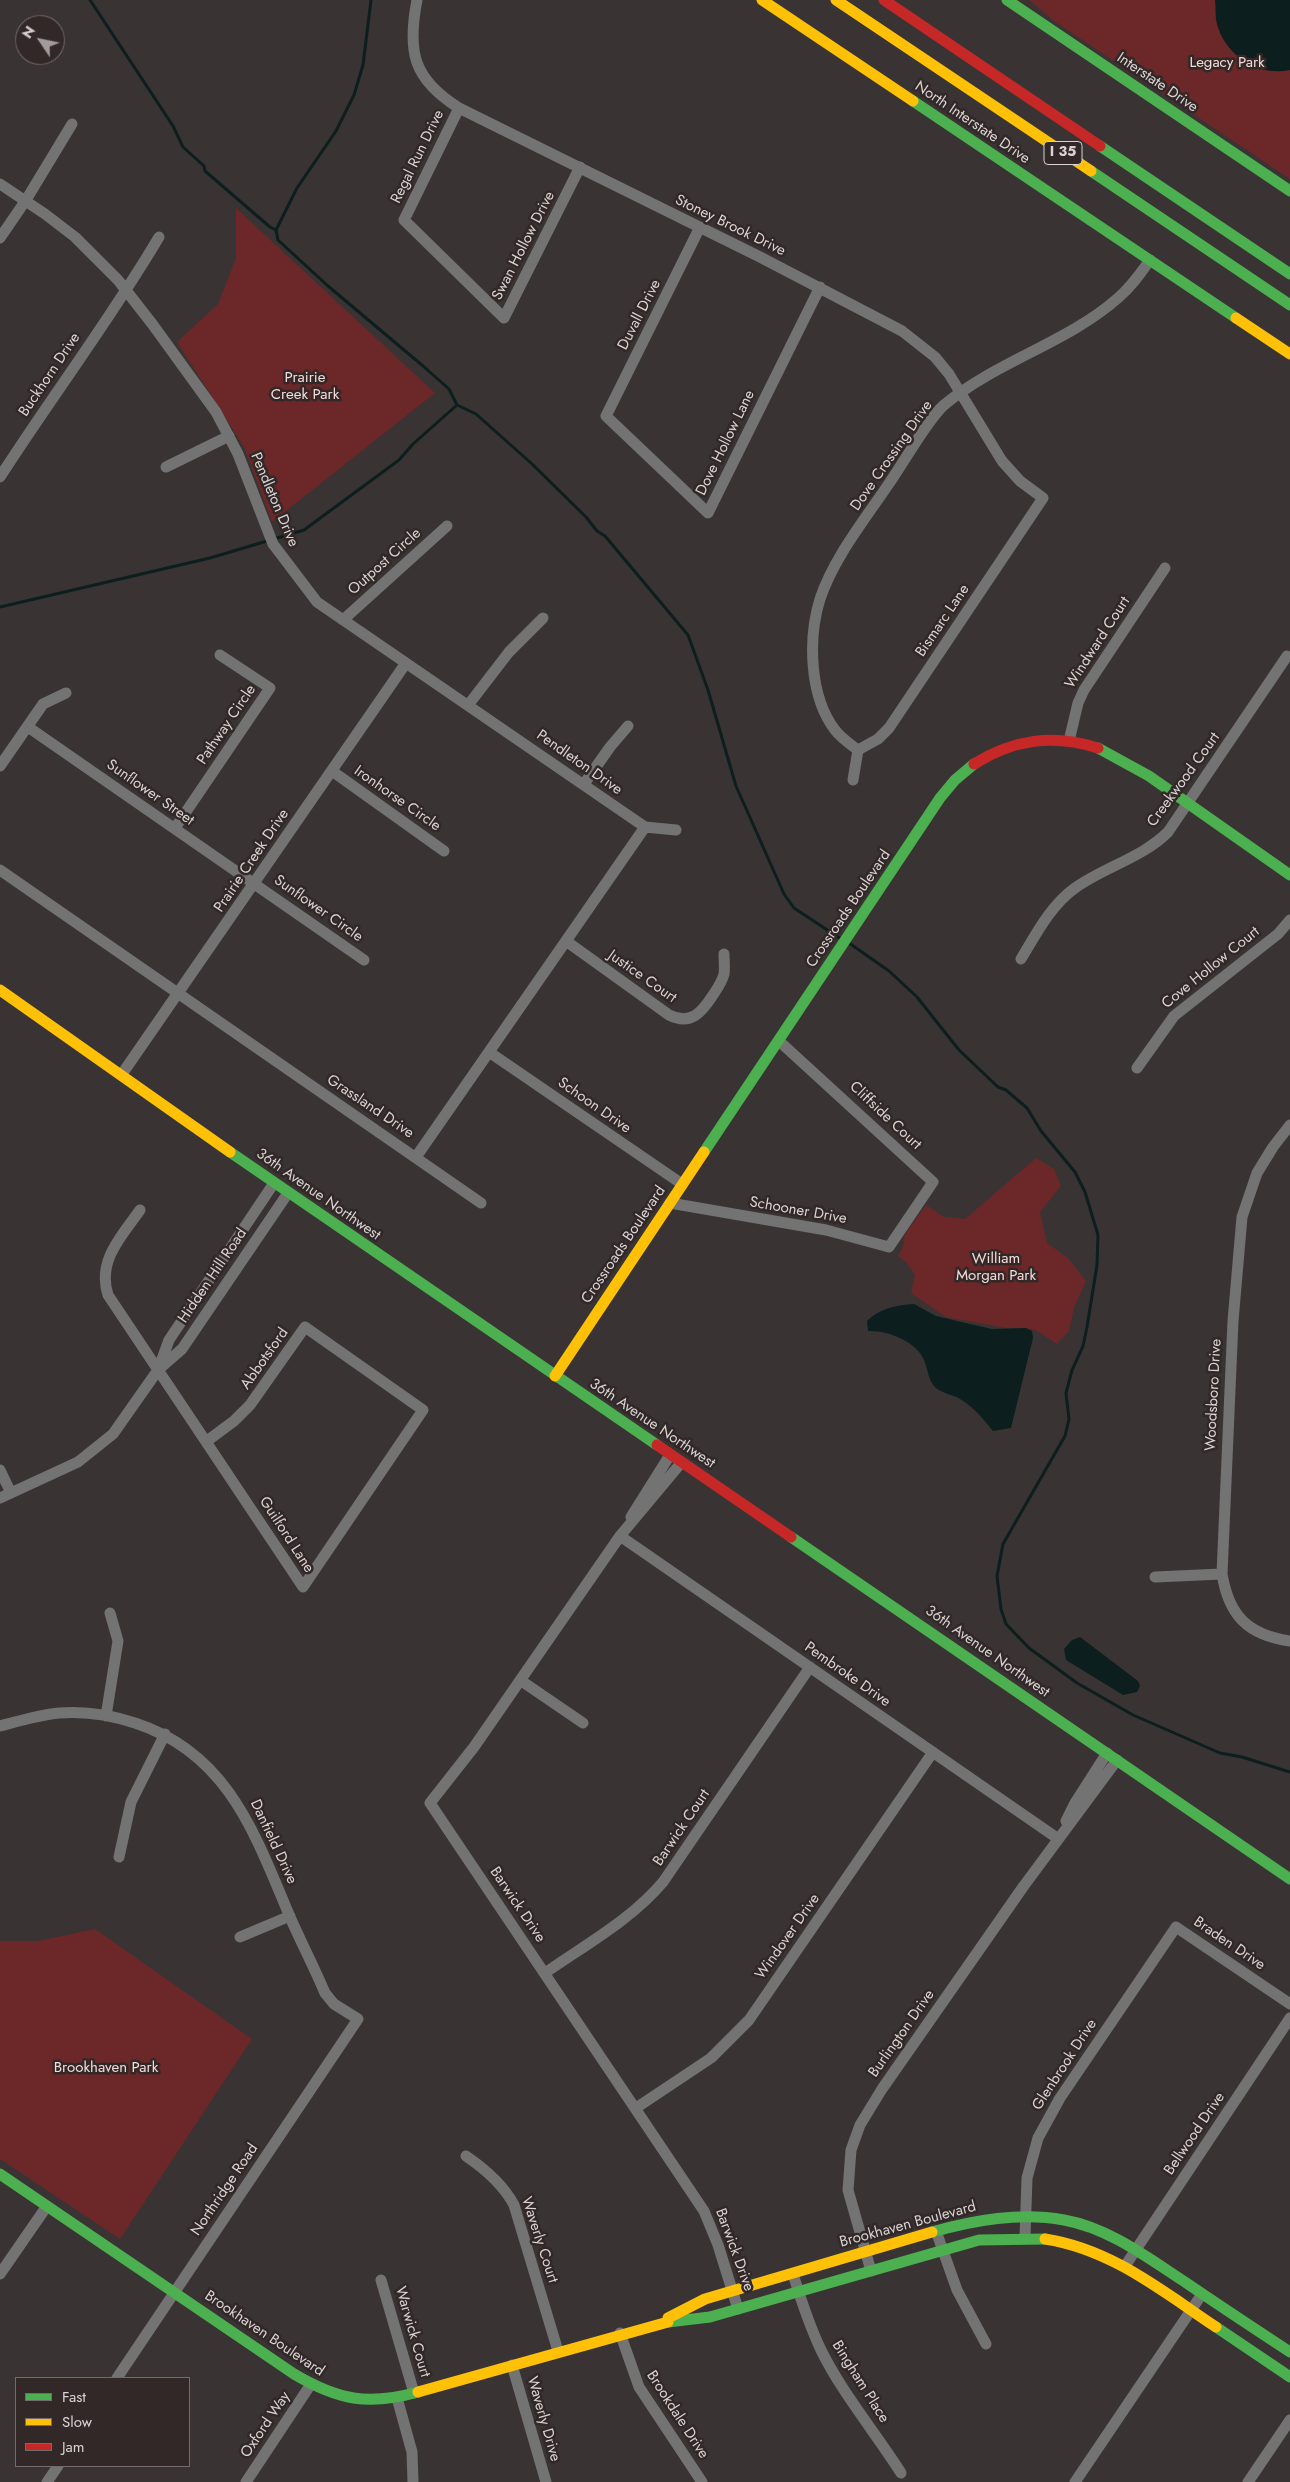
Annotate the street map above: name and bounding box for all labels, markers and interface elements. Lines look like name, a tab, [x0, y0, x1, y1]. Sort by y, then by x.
north arrow	[15, 15, 65, 65]
text: N	[17, 22, 40, 42]
street label: Interstate Drive	[1113, 49, 1201, 117]
park label: Legacy Park	[1189, 54, 1265, 72]
street label: North Interstate Drive	[911, 78, 1033, 168]
street label: Regal Run Drive	[388, 107, 448, 207]
road number: I 35	[1044, 142, 1082, 164]
street label: Swan Hollow Drive	[489, 189, 559, 303]
street label: Stoney Brook Drive	[672, 191, 788, 261]
street label: Duvall Drive	[615, 277, 665, 353]
street label: Buckhorn Drive	[15, 330, 85, 420]
park label: Prairie Creek Park	[271, 369, 339, 404]
street label: Dove Hollow Lane	[693, 387, 759, 499]
street label: Dove Crossing Drive	[847, 397, 937, 515]
street label: Pendleton Drive	[246, 450, 302, 550]
street label: Outpost Circle	[345, 525, 425, 599]
street label: Bismarc Lane	[912, 581, 974, 661]
street label: Windward Court	[1062, 594, 1134, 692]
street label: Pathway Circle	[194, 682, 260, 768]
street label: Pendleton Drive	[533, 727, 625, 799]
street label: Creekwood Court	[1144, 729, 1224, 831]
street label: Sunflower Street	[103, 756, 197, 830]
street label: Ironhorse Circle	[350, 762, 444, 836]
street label: Prairie Creek Drive	[211, 806, 293, 916]
street label: Crossroads Boulevard	[803, 847, 895, 971]
street label: Sunflower Circle	[270, 872, 366, 946]
street label: Cove Hollow Court	[1159, 923, 1263, 1013]
street label: Justice Court	[604, 947, 680, 1007]
street label: Grassland Drive	[323, 1071, 417, 1143]
street label: Schoon Drive	[554, 1074, 634, 1138]
street label: Cliffside Court	[845, 1078, 925, 1154]
street label: 36th Avenue Northwest	[252, 1145, 384, 1245]
street label: Crossroads Boulevard	[578, 1183, 670, 1307]
street label: Schooner Drive	[748, 1194, 848, 1228]
street label: Hidden Hill Road	[175, 1225, 251, 1327]
park label: William Morgan Park	[956, 1250, 1036, 1285]
street label: Abbotsford	[237, 1325, 293, 1393]
street label: Woodsboro Drive	[1202, 1338, 1226, 1452]
street label: 36th Avenue Northwest	[586, 1375, 718, 1473]
street label: Guilford Lane	[255, 1494, 317, 1576]
street label: 36th Avenue Northwest	[921, 1602, 1053, 1702]
street label: Pembroke Drive	[801, 1639, 893, 1711]
street label: Barwick Court	[650, 1786, 714, 1870]
street label: Danfield Drive	[246, 1797, 300, 1887]
street label: Barwick Drive	[485, 1864, 549, 1946]
street label: Windover Drive	[752, 1891, 824, 1983]
street label: Braden Drive	[1190, 1913, 1268, 1975]
street label: Burlington Drive	[865, 1987, 939, 2081]
street label: Glenbrook Drive	[1029, 2016, 1101, 2114]
park label: Brookhaven Park	[54, 2059, 158, 2077]
street label: Bellwood Drive	[1161, 2089, 1229, 2179]
street label: Northridge Road	[188, 2141, 262, 2239]
street label: Waverly Court	[517, 2195, 561, 2285]
street label: Brookhaven Boulevard	[838, 2198, 978, 2252]
street label: Barwick Drive	[711, 2206, 757, 2294]
street label: Warwick Court	[390, 2285, 434, 2379]
street label: Brookhaven Boulevard	[201, 2287, 327, 2381]
street label: Bingham Place	[828, 2337, 892, 2427]
street label: Brookdale Drive	[642, 2368, 712, 2462]
street label: Waverly Drive	[522, 2374, 564, 2464]
legend	[15, 2377, 190, 2467]
text: Fast	[62, 2386, 86, 2408]
street label: Oxford Way	[237, 2388, 295, 2462]
text: Slow	[62, 2411, 92, 2433]
text: Jam	[62, 2436, 85, 2458]

